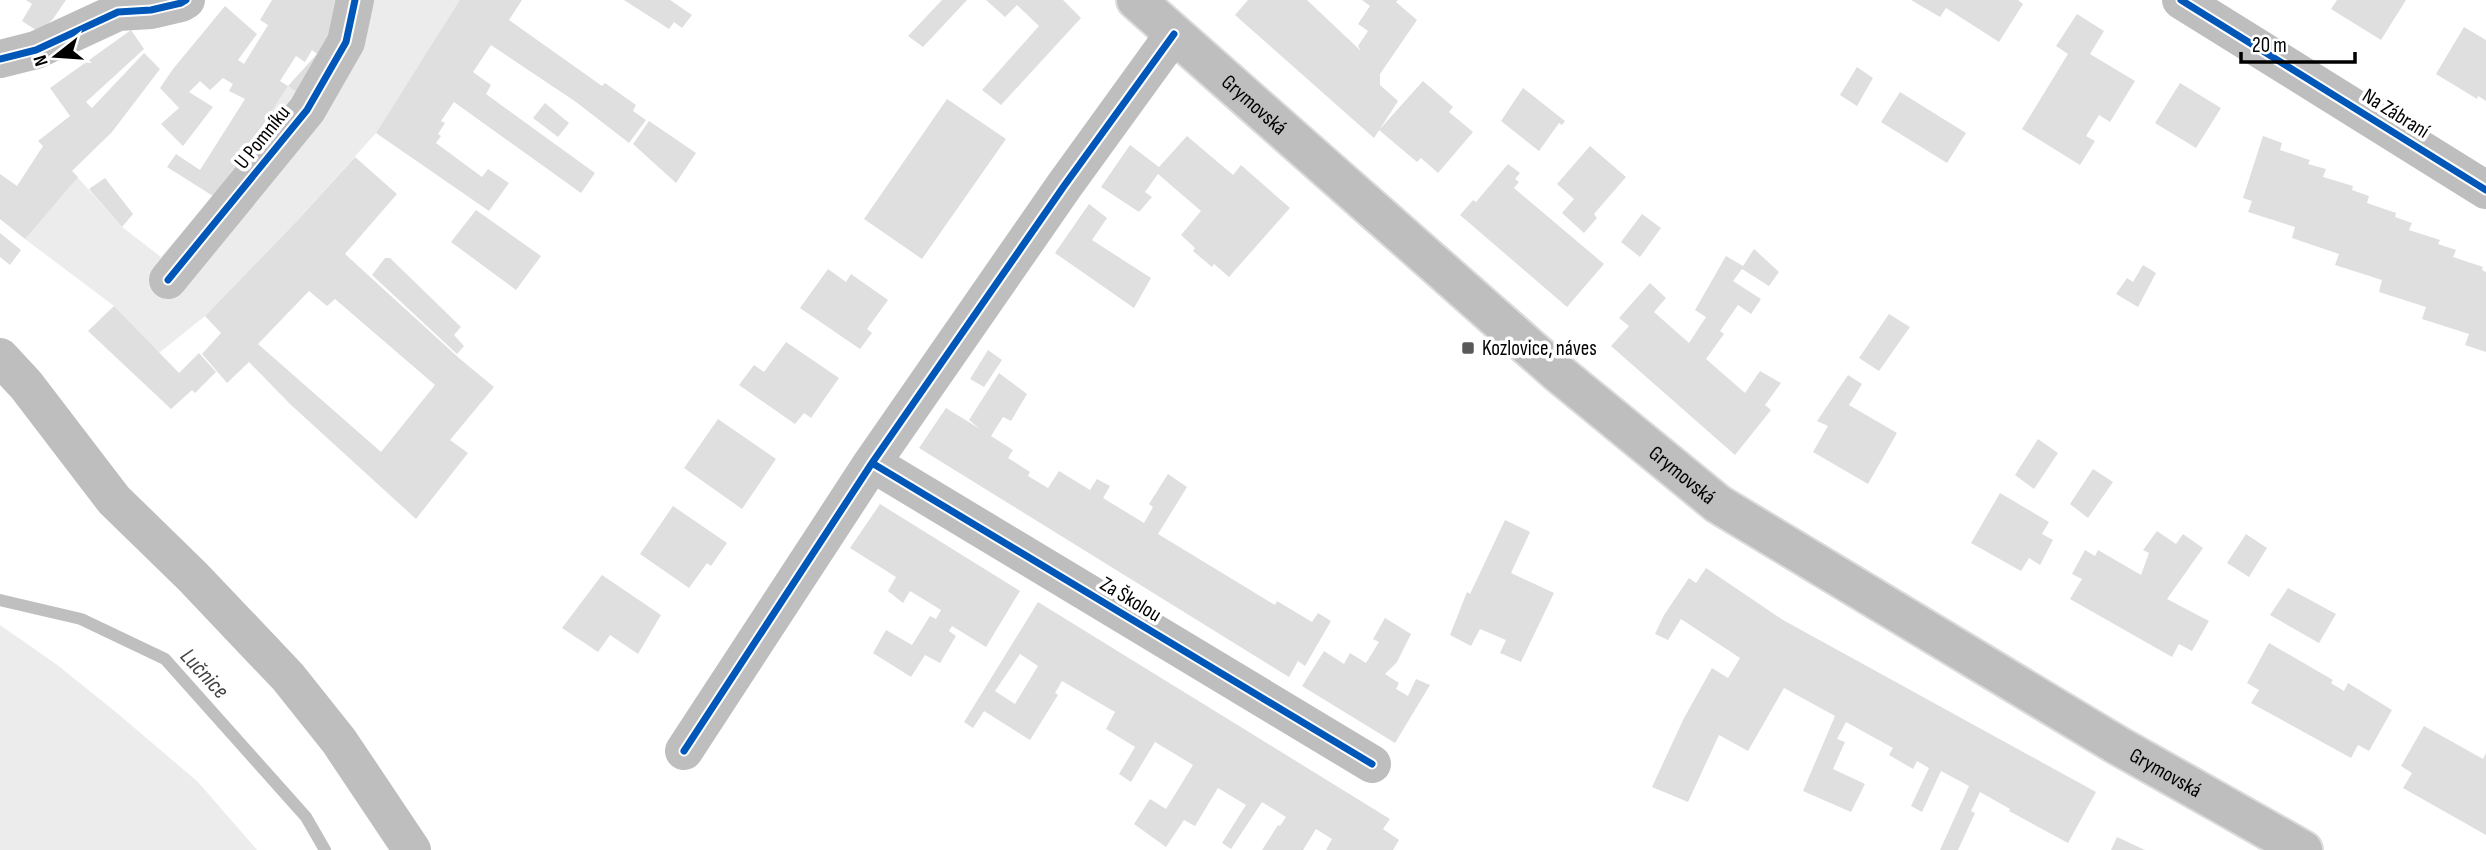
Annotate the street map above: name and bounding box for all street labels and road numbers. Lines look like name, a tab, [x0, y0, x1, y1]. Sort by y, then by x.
street label: Grymovská	[1216, 70, 1292, 140]
street label: Na Zábraní	[2358, 83, 2434, 144]
street label: U Pomníku	[229, 100, 296, 174]
street label: Grymovská	[1644, 441, 1720, 510]
street label: Za Školou	[1096, 572, 1166, 627]
street label: Grymovská	[2125, 743, 2206, 803]

